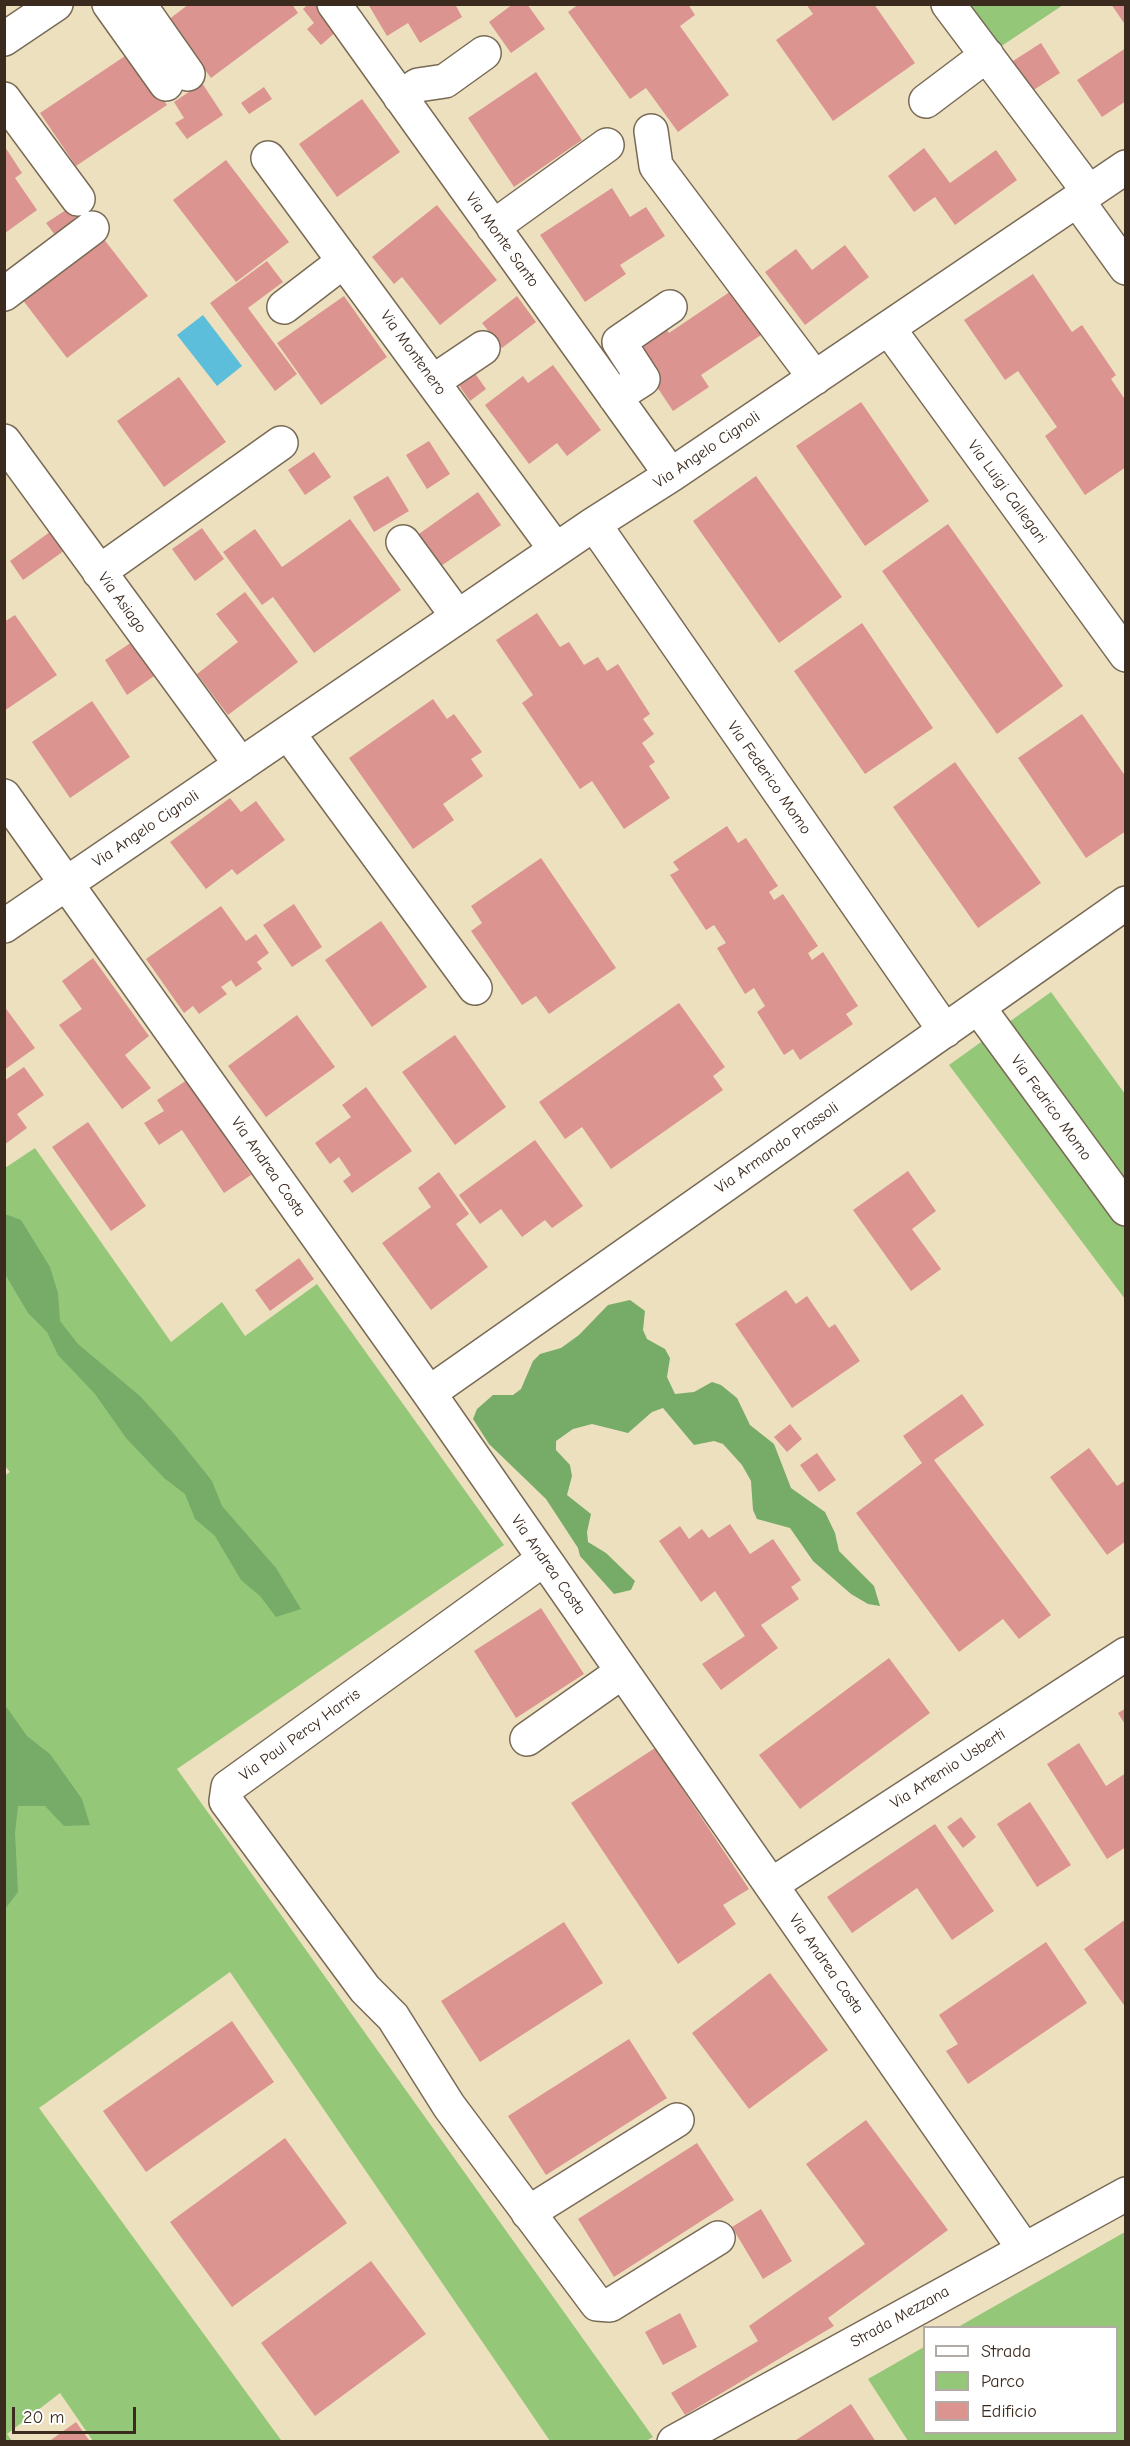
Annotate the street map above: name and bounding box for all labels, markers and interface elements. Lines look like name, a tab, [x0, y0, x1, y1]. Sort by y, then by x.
street label: Via Monte Santo	[461, 189, 543, 291]
street label: Via Montenero	[376, 307, 450, 399]
street label: Via Angelo Cignoli	[650, 407, 764, 493]
street label: Via Luigi Callegari	[963, 437, 1051, 547]
street label: Via Asiago	[93, 569, 151, 637]
street label: Via Federico Momo	[723, 718, 815, 838]
street label: Via Angelo Cignoli	[89, 786, 203, 872]
street label: Via Fedrico Momo	[1006, 1052, 1096, 1164]
street label: Via Armando Prassoli	[712, 1098, 842, 1198]
street label: Via Andrea Costa	[226, 1113, 310, 1221]
street label: Via Andrea Costa	[506, 1511, 590, 1619]
street label: Via Paul Percy Harris	[236, 1685, 364, 1785]
street label: Via Artemio Usberti	[887, 1725, 1009, 1813]
street label: Via Andrea Costa	[784, 1910, 868, 2018]
street label: Strada Mezzana	[847, 2282, 953, 2352]
legend	[923, 2326, 1118, 2434]
text: Strada	[981, 2341, 1031, 2362]
text: Parco	[981, 2371, 1024, 2392]
scale bar	[15, 2395, 140, 2433]
text: Edificio	[981, 2401, 1037, 2422]
text: 20 m	[23, 2407, 64, 2428]

